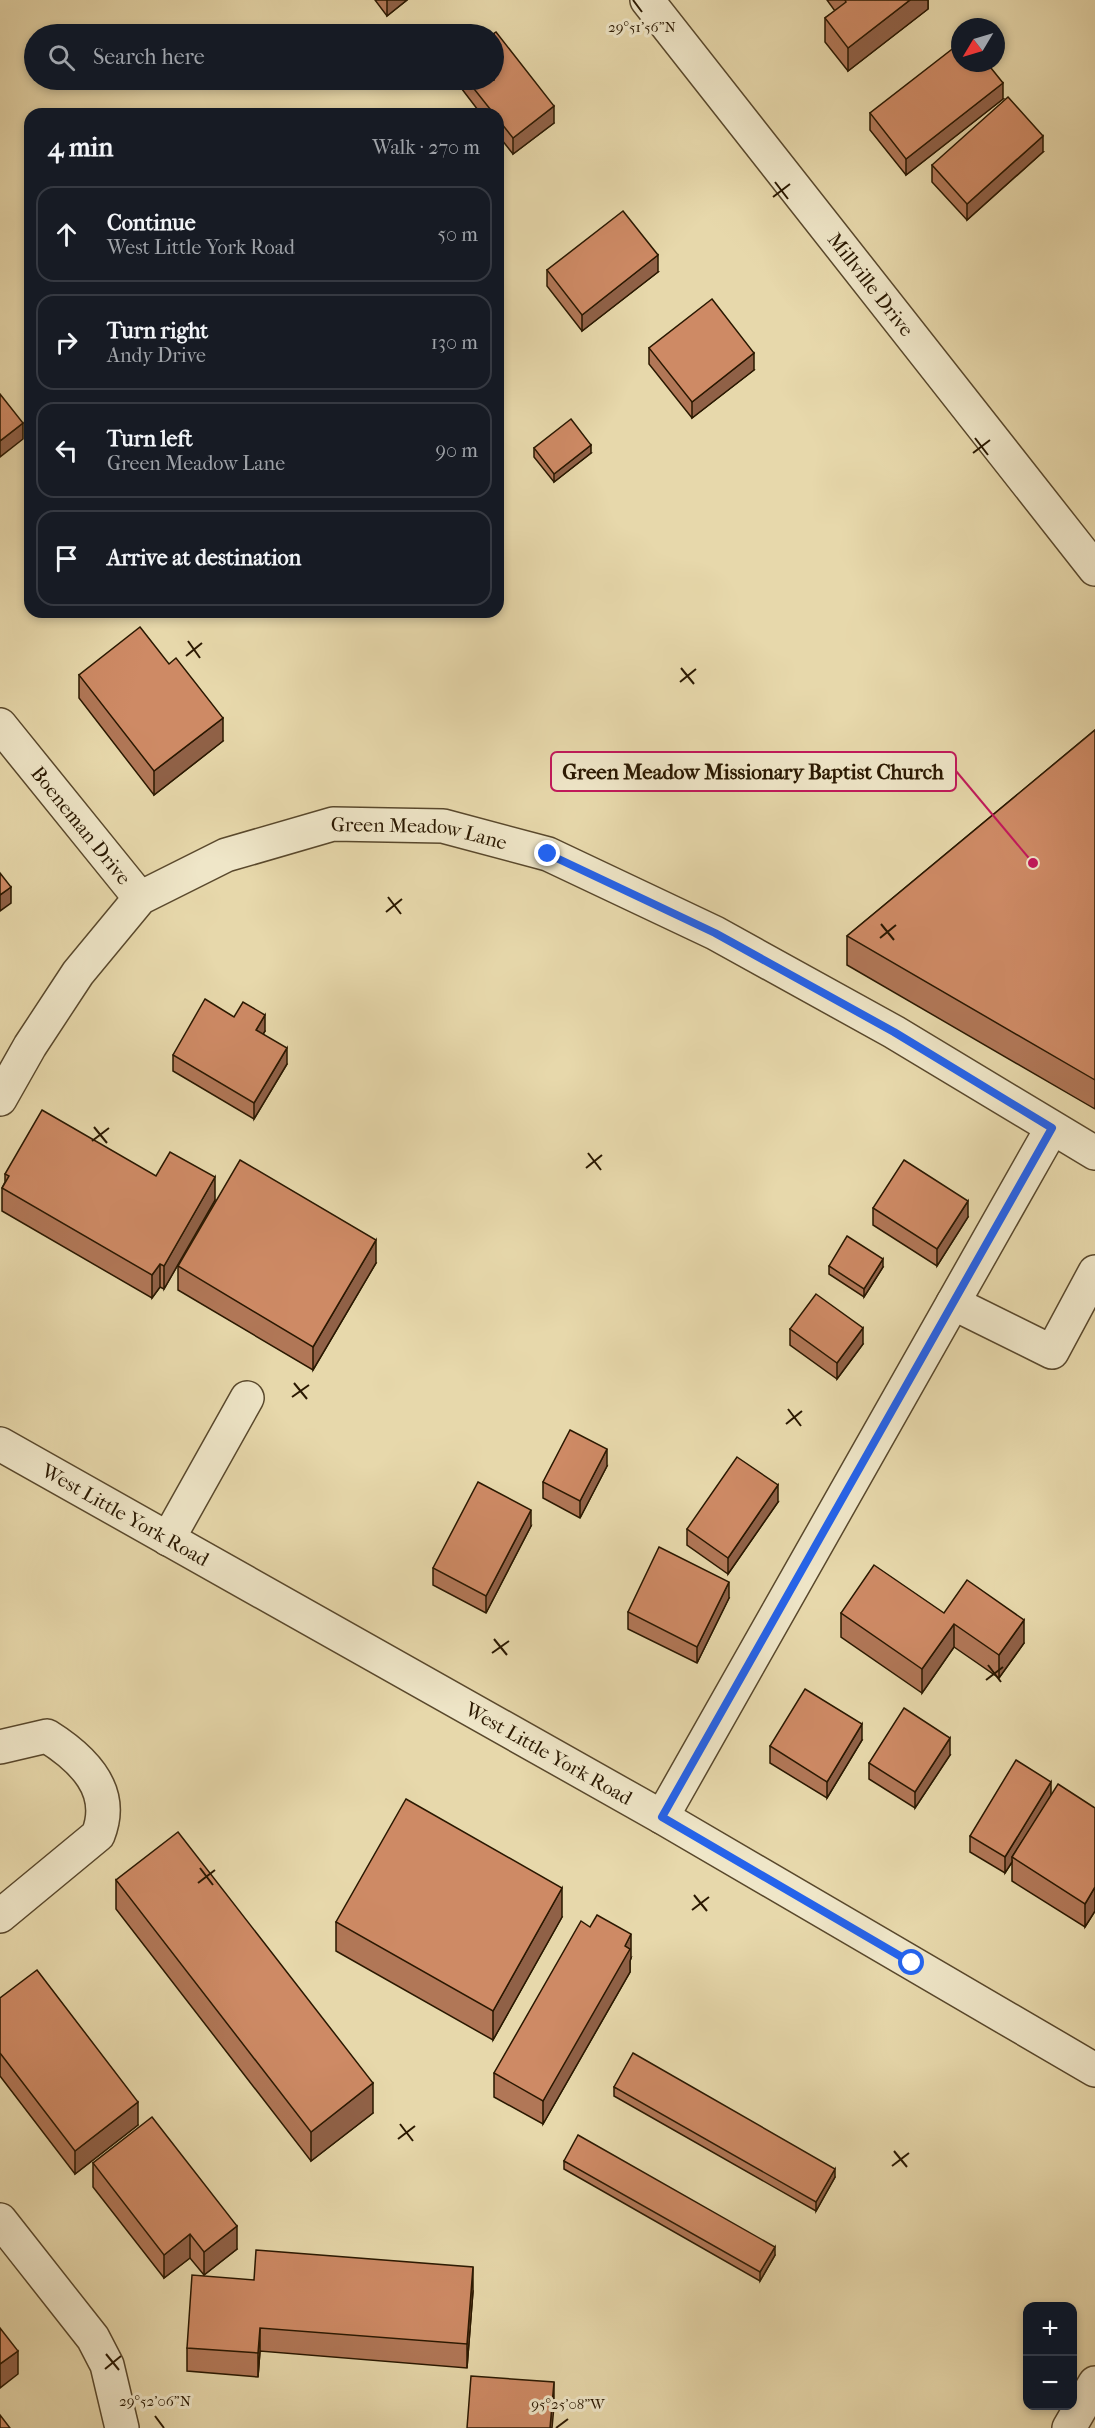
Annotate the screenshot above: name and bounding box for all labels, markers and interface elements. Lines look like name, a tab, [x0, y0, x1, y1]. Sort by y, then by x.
text: 29°51'56"N	[608, 18, 677, 36]
north arrow	[951, 18, 1005, 72]
search box	[24, 24, 504, 90]
icon: search	[45, 41, 78, 74]
text: Search here	[93, 44, 205, 70]
text: 4 min	[48, 132, 113, 163]
text: Walk · 270 m	[372, 136, 480, 159]
text: Continue	[107, 210, 196, 236]
icon: ahead	[50, 218, 83, 251]
text: 50 m	[437, 223, 478, 246]
street label: Millville Drive	[823, 228, 918, 341]
text: West Little York Road	[107, 236, 295, 259]
text: Turn right	[107, 318, 208, 344]
icon: right	[50, 326, 83, 359]
text: 130 m	[431, 331, 478, 354]
text: Andy Drive	[107, 344, 206, 367]
text: Turn left	[107, 426, 193, 452]
icon: left	[50, 434, 83, 467]
text: 90 m	[436, 439, 478, 462]
text: Green Meadow Lane	[107, 452, 285, 475]
icon: arrive	[50, 542, 83, 575]
text: Arrive at destination	[107, 545, 301, 571]
callout: Green Meadow Missionary Baptist Church	[551, 752, 956, 791]
text: Green Meadow Missionary Baptist Church	[562, 760, 944, 784]
street label: Boeneman Drive	[26, 762, 135, 889]
street label: Green Meadow Lane	[331, 813, 510, 855]
route end	[534, 840, 560, 866]
street label: West Little York Road	[37, 1458, 214, 1572]
street label: West Little York Road	[460, 1697, 637, 1810]
route start	[898, 1949, 924, 1975]
map controls	[1023, 2302, 1077, 2410]
button: +	[1023, 2302, 1077, 2356]
button: −	[1023, 2356, 1077, 2410]
text: 29°52'06"N	[119, 2392, 192, 2410]
text: 95°25'08"W	[531, 2395, 606, 2413]

